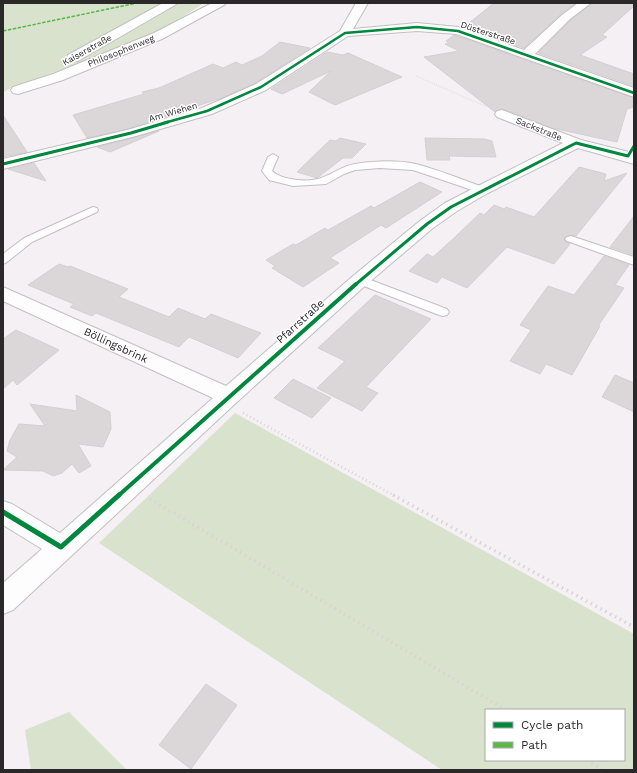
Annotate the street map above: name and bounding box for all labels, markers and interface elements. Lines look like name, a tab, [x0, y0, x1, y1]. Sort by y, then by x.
street label: Düsterstraße	[459, 19, 517, 47]
street label: Kaiserstraße	[61, 32, 113, 68]
street label: Philosophenweg	[86, 33, 156, 69]
street label: Am Wiehen	[148, 100, 198, 124]
street label: Sackstraße	[515, 115, 563, 143]
street label: Pfarrstraße	[274, 297, 327, 346]
street label: Böllingsbrink	[82, 325, 150, 366]
legend	[485, 709, 625, 761]
text: Cycle path	[521, 718, 583, 732]
text: Path	[521, 738, 547, 752]

